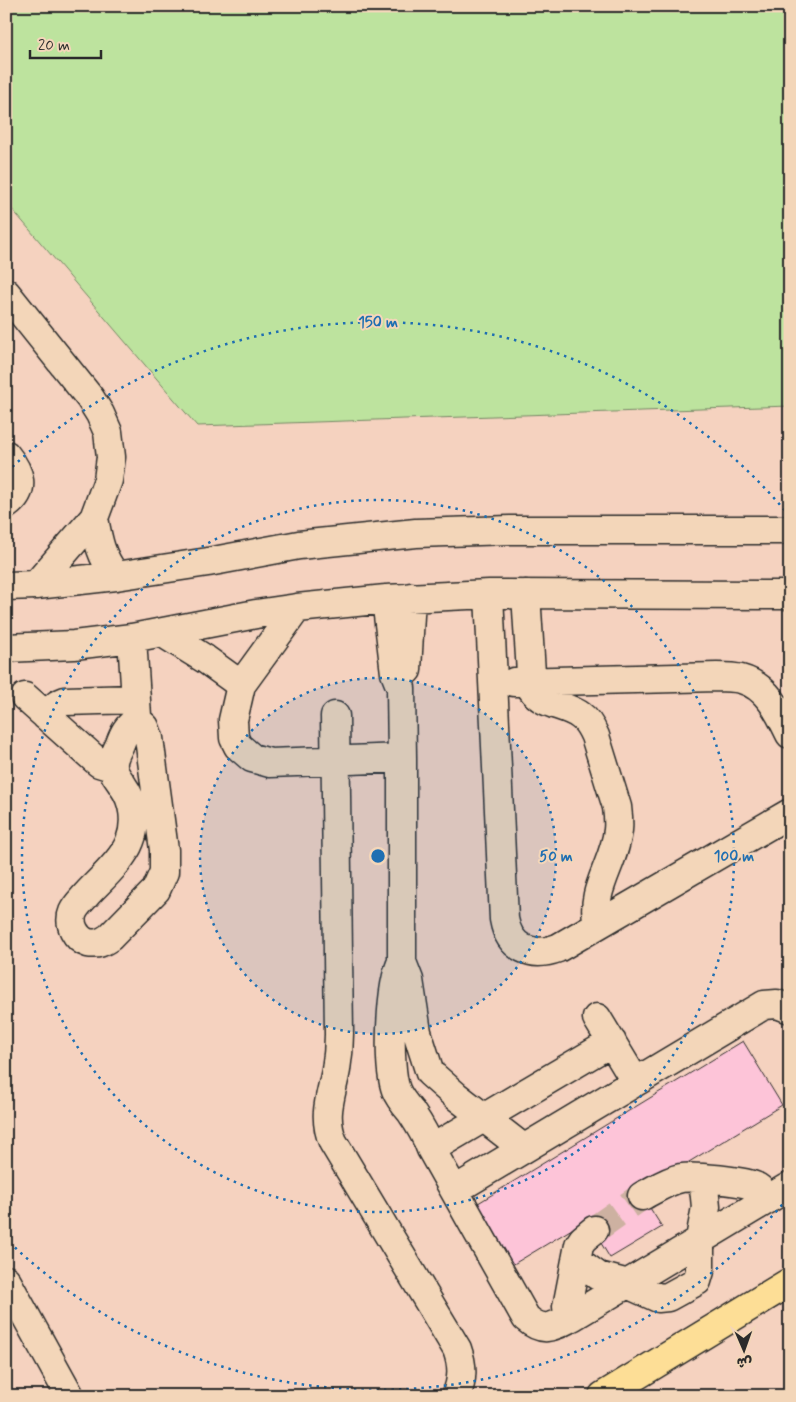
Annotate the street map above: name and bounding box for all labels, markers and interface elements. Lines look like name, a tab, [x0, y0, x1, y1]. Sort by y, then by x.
scale bar	[30, 28, 101, 60]
text: 20 m	[38, 36, 70, 56]
text: 150 m	[358, 313, 398, 333]
centre of rings	[369, 847, 387, 865]
text: 50 m	[539, 847, 573, 867]
text: 100 m	[714, 847, 754, 867]
north arrow	[718, 1324, 768, 1374]
text: ش	[736, 1353, 752, 1371]

